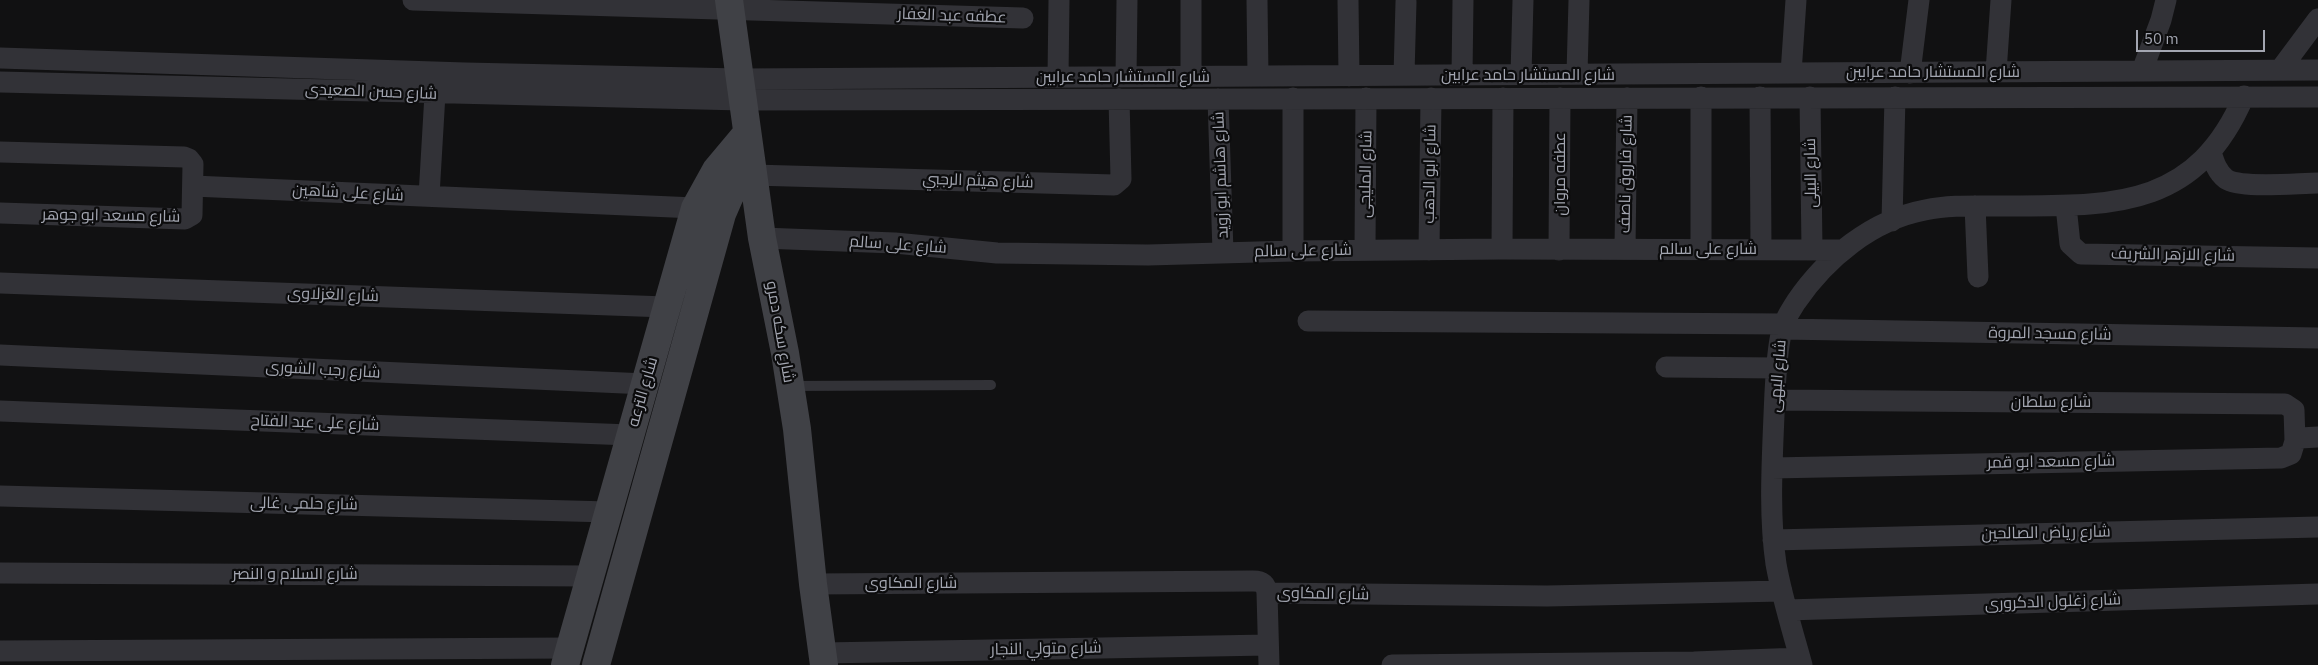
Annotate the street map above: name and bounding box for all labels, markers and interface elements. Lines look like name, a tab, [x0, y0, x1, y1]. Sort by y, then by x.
street label: عطفه عبد الغفار	[897, 4, 1007, 28]
scale bar	[2138, 20, 2267, 52]
text: 50 m	[2144, 29, 2179, 48]
street label: شارع المستشار حامد عرابين	[1846, 62, 2020, 82]
street label: شارع المستشار حامد عرابين	[1441, 65, 1615, 85]
street label: شارع المستشار حامد عرابين	[1036, 67, 1210, 87]
street label: شارع حسن الصعيدى	[305, 80, 437, 104]
street label: شارع هاشم ابو زويد	[1209, 111, 1233, 239]
street label: شارع فاروق ناصف	[1615, 114, 1637, 234]
street label: شارع ابو الدهب	[1420, 124, 1440, 224]
street label: شارع المليجى	[1356, 130, 1376, 218]
street label: عطفه مروان	[1550, 132, 1570, 216]
street label: شارع البيلى	[1801, 138, 1821, 208]
street label: شارع هيثم الرجبي	[922, 169, 1034, 193]
street label: شارع على شاهين	[292, 180, 404, 206]
street label: شارع مسعد ابو جوهر	[42, 205, 180, 227]
street label: شارع على سالم	[849, 232, 947, 258]
street label: شارع على سالم	[1659, 239, 1757, 259]
street label: شارع على سالم	[1254, 241, 1352, 261]
street label: شارع الازهر الشريف	[2111, 244, 2235, 266]
street label: شارع سكه دمرو	[762, 280, 798, 384]
street label: شارع الغزلاوى	[287, 284, 379, 306]
street label: شارع مسجد المروة	[1988, 323, 2112, 345]
street label: شارع البهى	[1765, 339, 1791, 413]
street label: شارع الترعه	[624, 355, 662, 429]
street label: شارع رجب الشورى	[265, 357, 381, 383]
street label: شارع سلطان	[2011, 392, 2091, 412]
street label: شارع على عبد الفتاح	[250, 411, 380, 435]
street label: شارع مسعد ابو قمر	[1987, 451, 2115, 473]
street label: شارع حلمى غالى	[250, 493, 358, 515]
street label: شارع رياض الصالحين	[1981, 522, 2111, 544]
street label: شارع السلام و النصر	[232, 564, 358, 584]
street label: شارع المكاوى	[865, 573, 957, 593]
street label: شارع المكاوى	[1277, 584, 1369, 604]
street label: شارع زغلول الدكرورى	[1985, 590, 2121, 614]
street label: شارع متولي النجار	[990, 638, 1102, 660]

